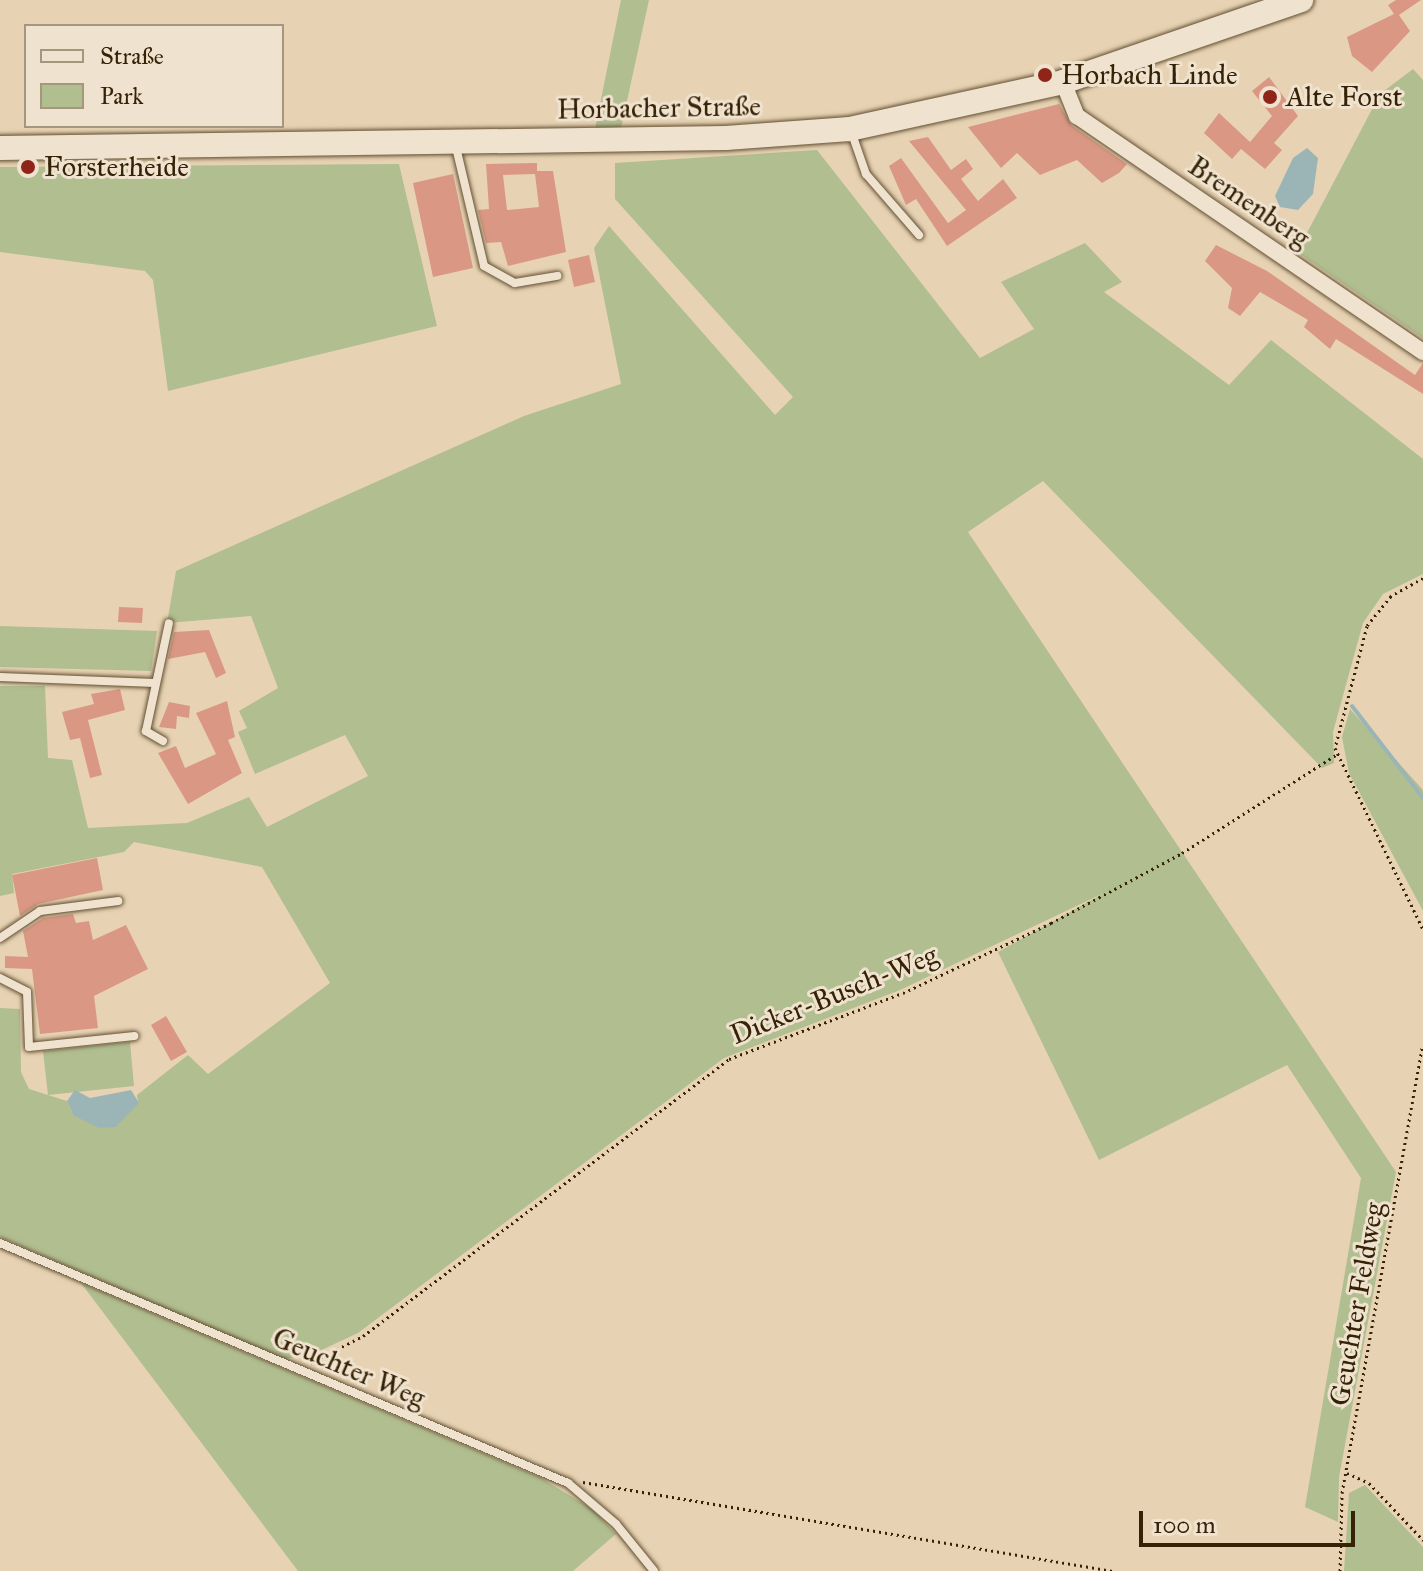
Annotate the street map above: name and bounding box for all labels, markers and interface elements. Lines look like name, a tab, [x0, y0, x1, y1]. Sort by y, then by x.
legend	[24, 24, 284, 128]
text: Straße	[100, 41, 164, 71]
place label: Horbach Linde	[1061, 58, 1238, 92]
marker: Horbach Linde	[1036, 66, 1054, 84]
place label: Alte Forst	[1286, 80, 1402, 114]
text: Park	[100, 81, 143, 111]
marker: Alte Forst	[1261, 88, 1279, 106]
street label: Horbacher Straße	[557, 89, 761, 127]
street label: Bremenberg	[1182, 149, 1316, 255]
place label: Forsterheide	[44, 150, 189, 184]
marker: Forsterheide	[19, 158, 37, 176]
street label: Dicker-Busch-Weg	[725, 938, 943, 1052]
street label: Geuchter Feldweg	[1323, 1200, 1391, 1408]
street label: Geuchter Weg	[268, 1321, 430, 1415]
scale bar	[1143, 1495, 1359, 1545]
text: 100 m	[1153, 1510, 1216, 1540]

